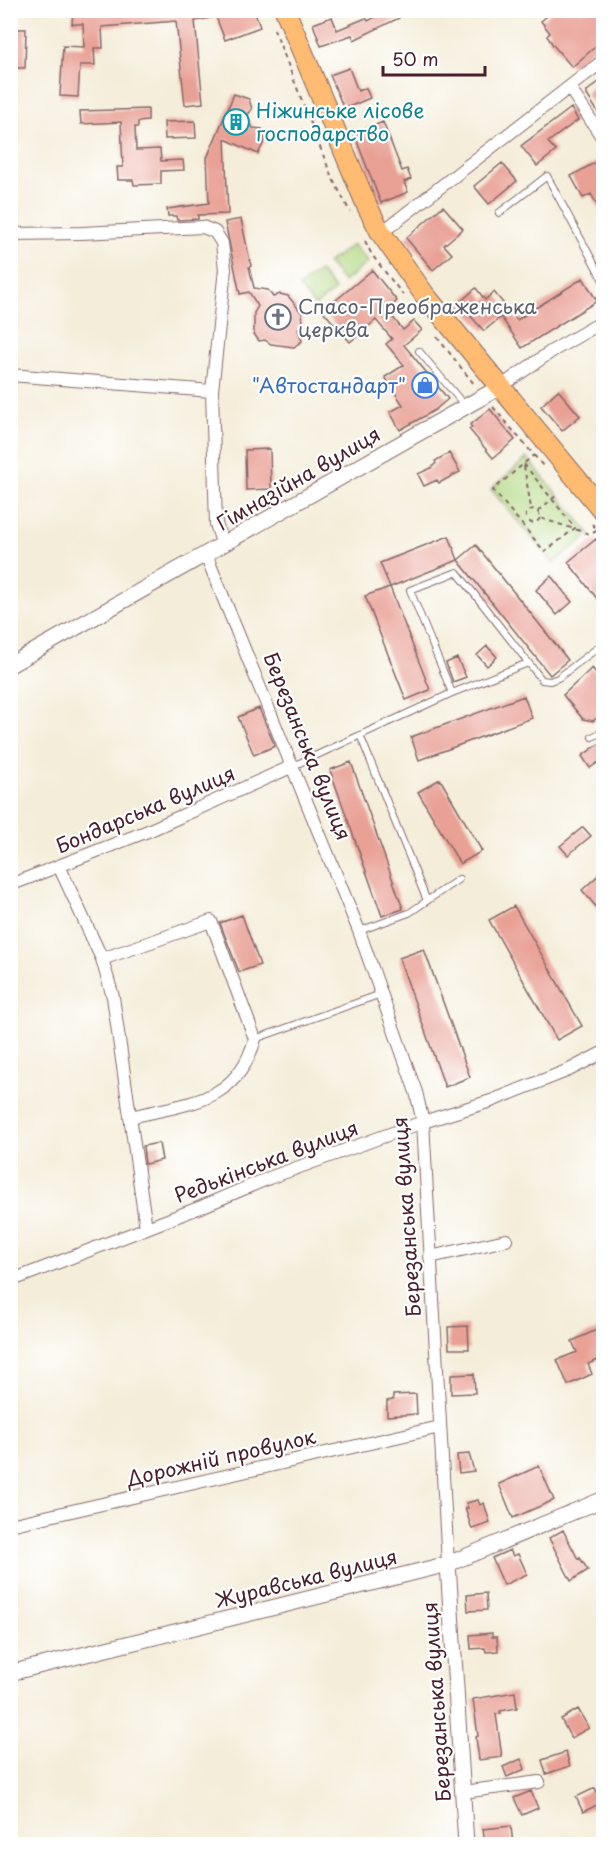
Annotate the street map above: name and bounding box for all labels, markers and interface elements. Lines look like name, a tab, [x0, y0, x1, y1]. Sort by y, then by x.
scale bar	[383, 39, 485, 77]
text: 50 m	[392, 45, 439, 72]
place label: Ніжинське лісове господарство	[256, 95, 424, 148]
building icon: Ніжинське лісове господарство	[221, 107, 251, 137]
place label: Спасо-Преображенська церква	[298, 291, 537, 344]
church icon: Спасо-Преображенська церква	[263, 302, 293, 332]
place label: "Автостандарт"	[252, 370, 406, 400]
shop icon: "Автостандарт"	[410, 370, 440, 400]
street label: Гімназійна вулиця	[210, 419, 386, 537]
street label: Березанська вулиця	[257, 648, 359, 844]
street label: Бондарська вулиця	[51, 758, 239, 860]
street label: Редькінська вулиця	[170, 1112, 362, 1210]
street label: Березанська вулиця	[384, 1116, 428, 1318]
street label: Дорожній провулок	[123, 1421, 319, 1494]
street label: Журавська вулиця	[212, 1541, 400, 1615]
street label: Березанська вулиця	[414, 1601, 458, 1803]

